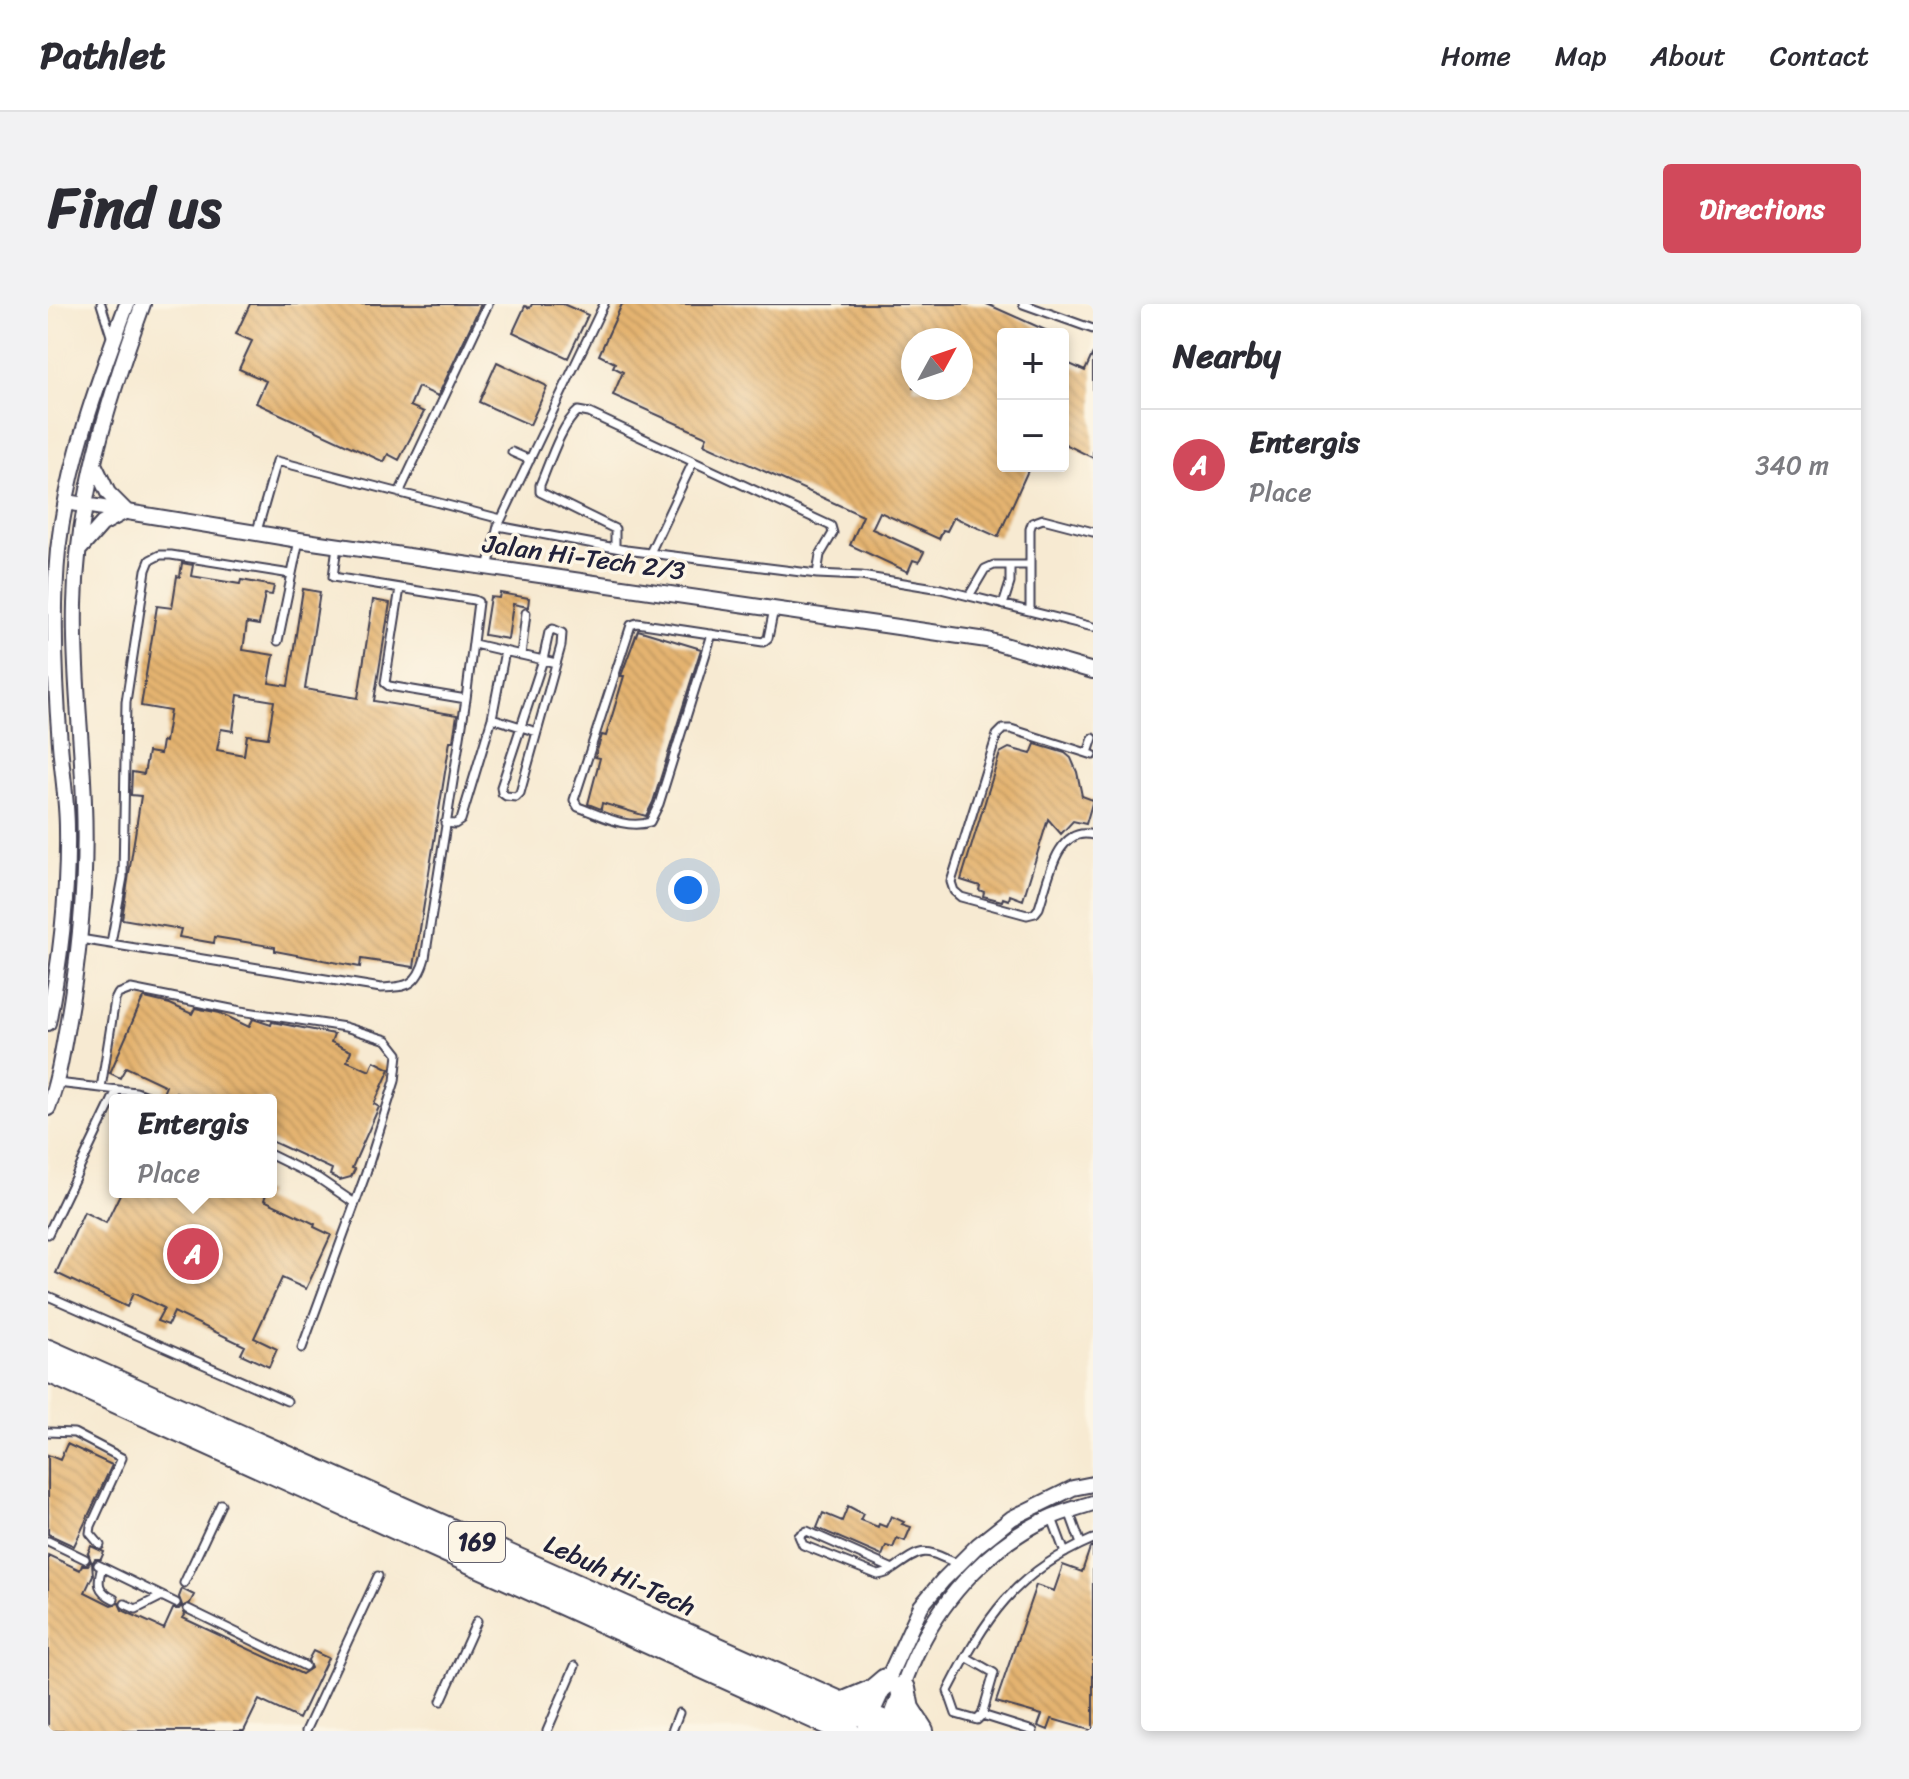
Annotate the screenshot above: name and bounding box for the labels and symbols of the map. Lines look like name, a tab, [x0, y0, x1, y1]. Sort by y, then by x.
north arrow	[901, 328, 973, 400]
street label: Jalan Hi-Tech 2/3	[479, 520, 688, 594]
your location	[668, 870, 708, 910]
pin: A	[167, 1224, 219, 1284]
street label: Lebuh Hi-Tech	[537, 1521, 703, 1629]
road number: 169	[449, 1522, 505, 1562]

